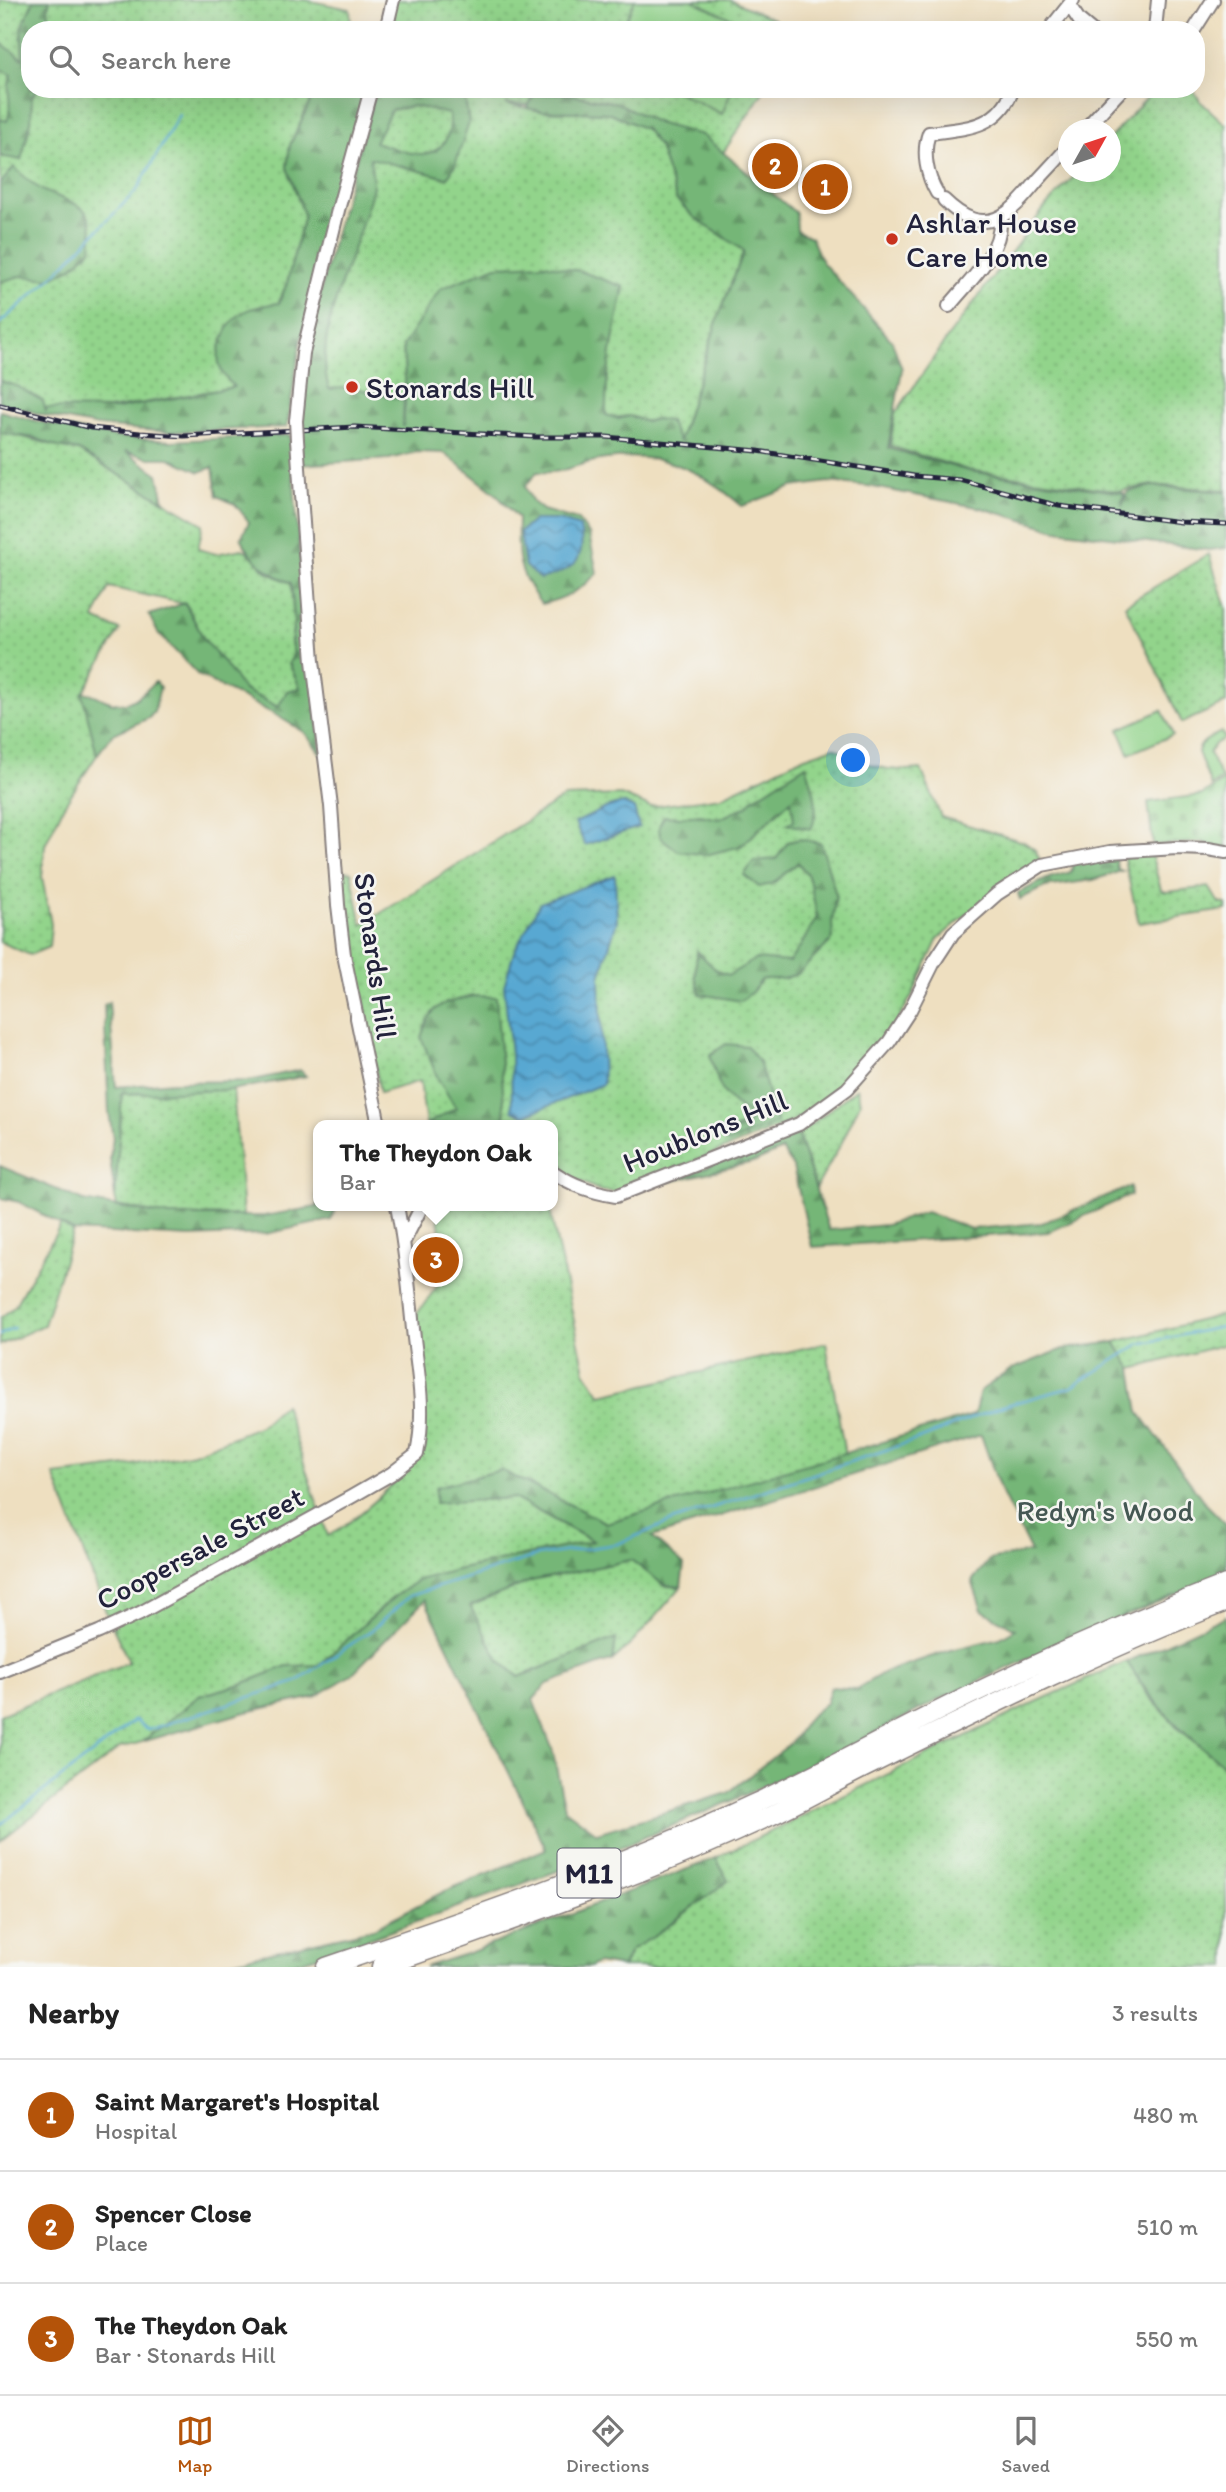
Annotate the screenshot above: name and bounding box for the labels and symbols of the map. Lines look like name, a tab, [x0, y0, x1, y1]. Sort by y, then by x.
north arrow	[1058, 119, 1121, 182]
pin: 2	[752, 140, 798, 192]
pin: 1	[802, 161, 848, 213]
place label: Ashlar House Care Home	[906, 204, 1077, 275]
marker: Ashlar House Care Home	[884, 231, 900, 247]
place label: Stonards Hill	[366, 369, 535, 406]
marker: Stonards Hill	[344, 379, 360, 395]
your location	[836, 743, 870, 777]
street label: Stonards Hill	[346, 870, 406, 1042]
street label: Houblons Hill	[617, 1081, 793, 1181]
pin: 3	[413, 1234, 459, 1286]
street label: Coopersale Street	[90, 1478, 310, 1618]
park label: Redyn's Wood	[1017, 1492, 1193, 1529]
road number: M11	[558, 1848, 620, 1898]

